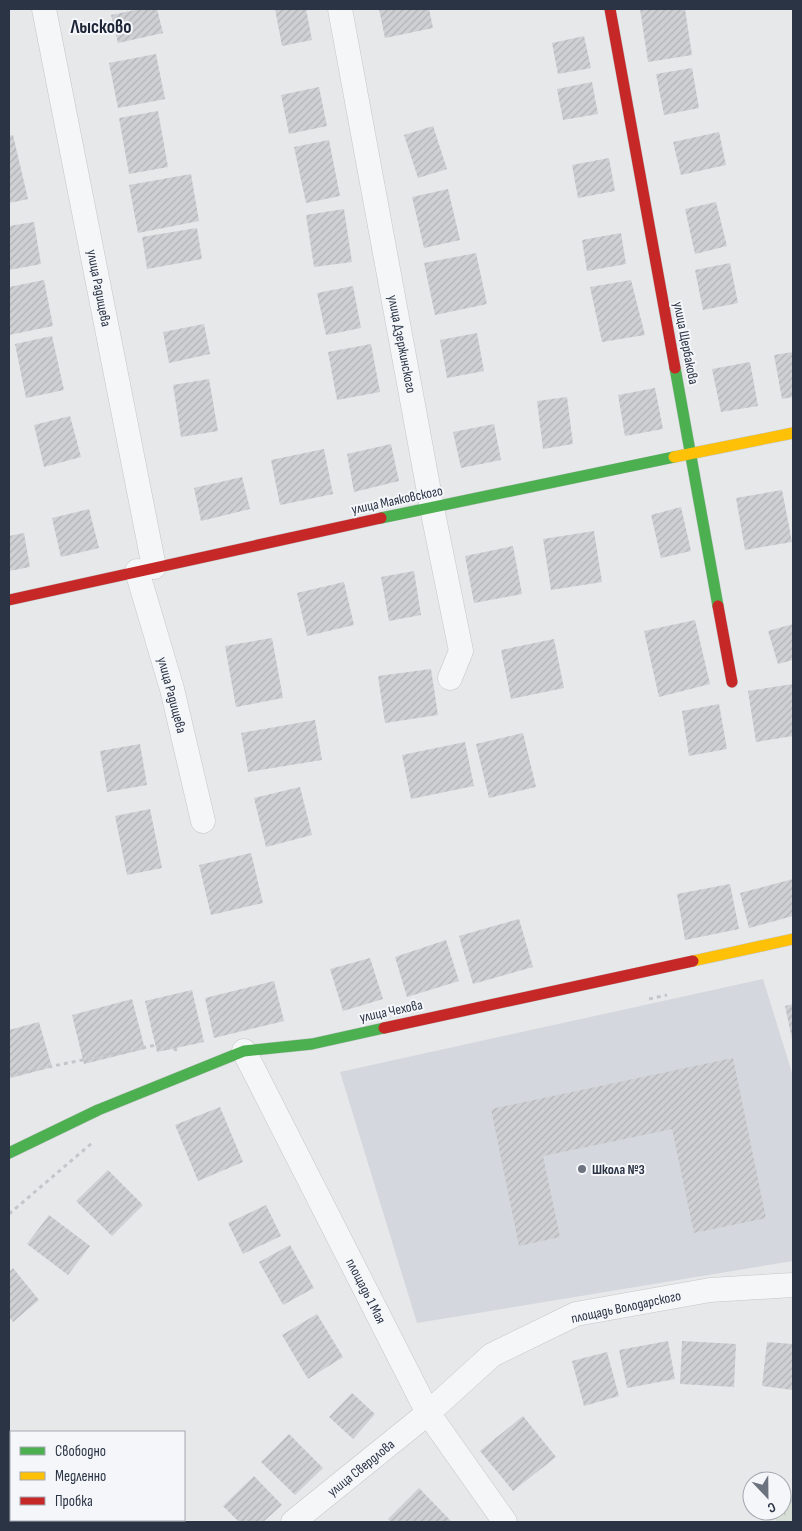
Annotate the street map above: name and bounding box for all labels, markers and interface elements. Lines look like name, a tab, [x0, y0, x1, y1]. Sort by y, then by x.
district label: Лысково	[69, 16, 132, 39]
street label: улица Радищева	[83, 248, 115, 328]
street label: улица Дзержинского	[384, 294, 420, 395]
street label: улица Щербакова	[670, 300, 702, 386]
street label: улица Маяковского	[350, 482, 444, 518]
street label: улица Радищева	[154, 655, 190, 735]
street label: улица Чехова	[358, 996, 424, 1026]
place label: Школа №3	[592, 1161, 645, 1178]
marker: Школа №3	[576, 1163, 588, 1175]
street label: площадь 1 Мая	[342, 1255, 390, 1327]
street label: площадь Володарского	[569, 1287, 683, 1327]
legend	[10, 1431, 185, 1521]
street label: улица Свердлова	[324, 1436, 398, 1500]
text: Свободно	[55, 1442, 106, 1461]
text: Медленно	[55, 1467, 106, 1486]
north arrow	[742, 1471, 792, 1521]
text: Пробка	[55, 1492, 93, 1511]
text: С	[765, 1498, 778, 1517]

